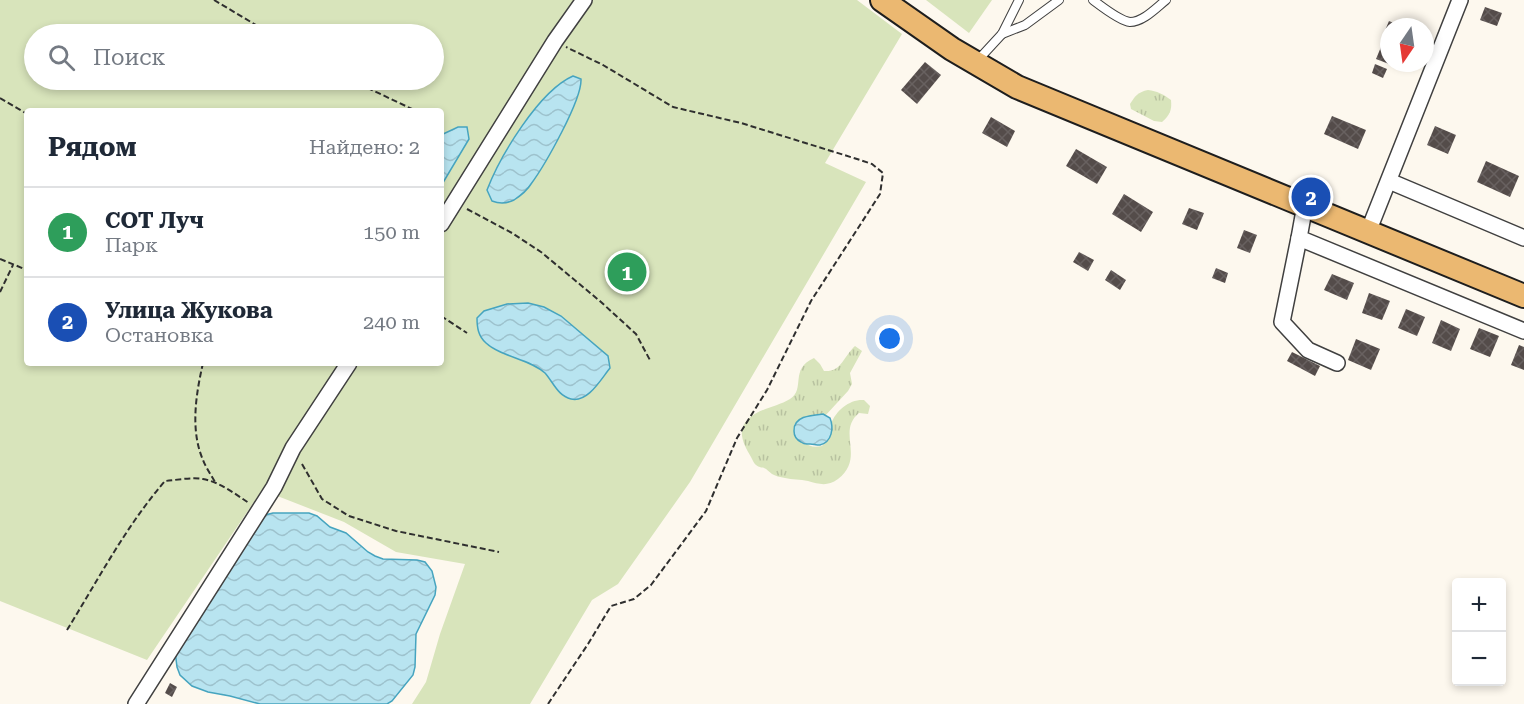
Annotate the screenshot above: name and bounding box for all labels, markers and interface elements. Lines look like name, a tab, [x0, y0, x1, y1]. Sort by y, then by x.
north arrow	[1380, 18, 1434, 72]
search box	[24, 24, 444, 90]
icon: search	[45, 41, 78, 74]
text: Поиск	[93, 45, 165, 70]
text: Рядом	[48, 132, 137, 162]
text: Найдено: 2	[309, 135, 420, 159]
pin: 2	[1292, 174, 1330, 220]
text: СОТ Луч	[105, 208, 204, 233]
text: 1	[62, 220, 73, 244]
text: 150 m	[363, 220, 420, 244]
text: Парк	[105, 233, 158, 257]
pin: 1	[608, 250, 646, 294]
text: Улица Жукова	[105, 298, 273, 323]
text: 2	[62, 310, 73, 334]
text: 240 m	[363, 310, 420, 334]
text: Остановка	[105, 323, 214, 347]
your location	[875, 324, 904, 353]
map controls	[1452, 578, 1506, 686]
button: +	[1452, 578, 1506, 632]
button: −	[1452, 632, 1506, 686]

